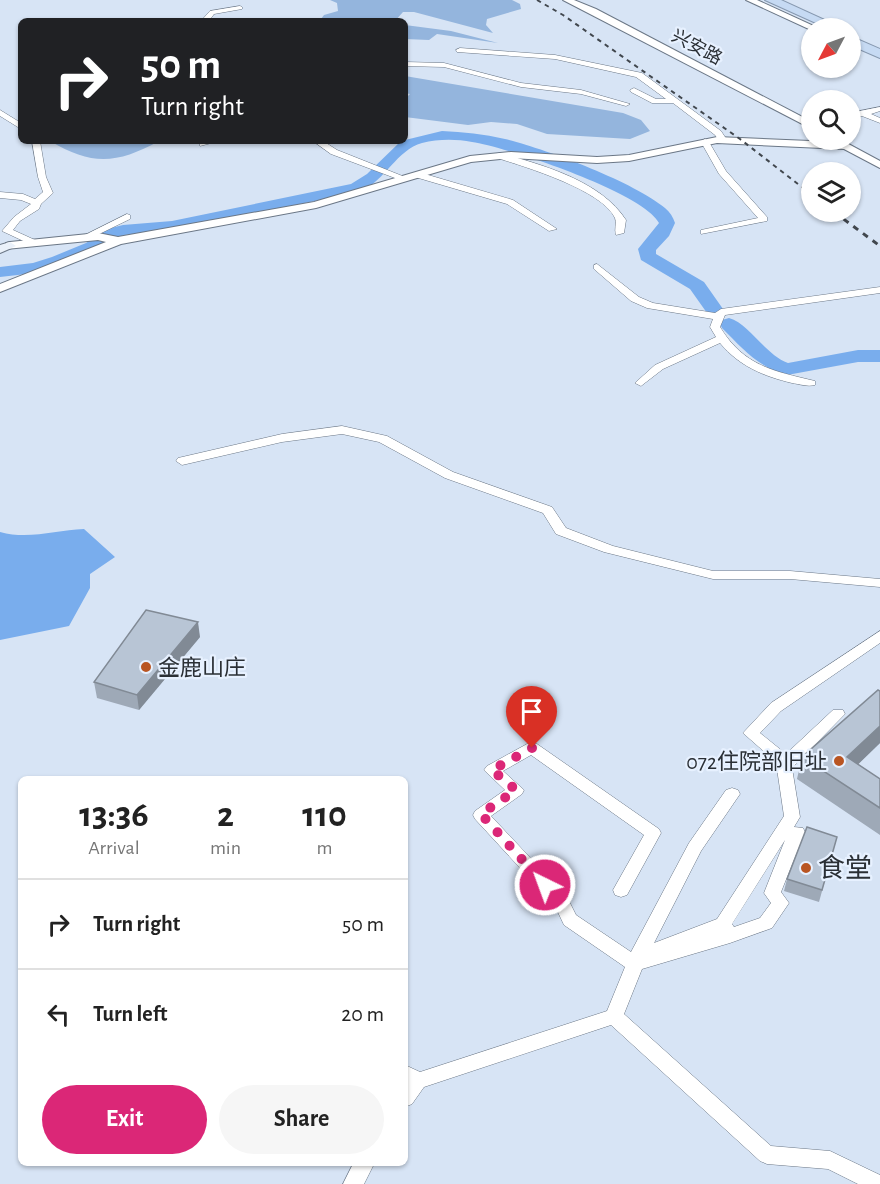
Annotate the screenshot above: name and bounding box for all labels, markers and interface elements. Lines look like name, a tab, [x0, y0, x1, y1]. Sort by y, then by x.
north arrow	[801, 18, 861, 78]
map controls	[801, 18, 861, 222]
street label: 兴安路	[668, 25, 726, 69]
icon: right	[42, 42, 120, 120]
text: 50 m	[141, 44, 221, 86]
button: search	[801, 90, 861, 150]
text: Turn right	[141, 93, 244, 120]
button: layers	[801, 162, 861, 222]
place label: 金鹿山庄	[158, 656, 246, 679]
marker: 金鹿山庄	[139, 660, 153, 674]
pin	[506, 686, 557, 748]
icon: arrive	[515, 695, 548, 728]
place label: 072住院部旧址	[686, 750, 827, 773]
marker: 072住院部旧址	[832, 754, 846, 768]
text: 13:36	[79, 797, 149, 833]
text: 2	[217, 797, 234, 833]
text: 110	[302, 797, 347, 833]
text: Arrival	[88, 838, 140, 858]
text: min	[210, 838, 241, 858]
text: m	[317, 838, 333, 858]
position arrow	[513, 853, 577, 917]
place label: 食堂	[818, 853, 872, 882]
marker: 食堂	[799, 861, 813, 875]
icon: right	[42, 908, 75, 941]
text: Turn right	[93, 913, 180, 935]
text: 50 m	[342, 913, 384, 935]
icon: left	[42, 998, 75, 1031]
text: Turn left	[93, 1003, 167, 1025]
text: 20 m	[341, 1003, 384, 1025]
button: Exit	[42, 1085, 207, 1154]
button: Share	[219, 1085, 384, 1154]

